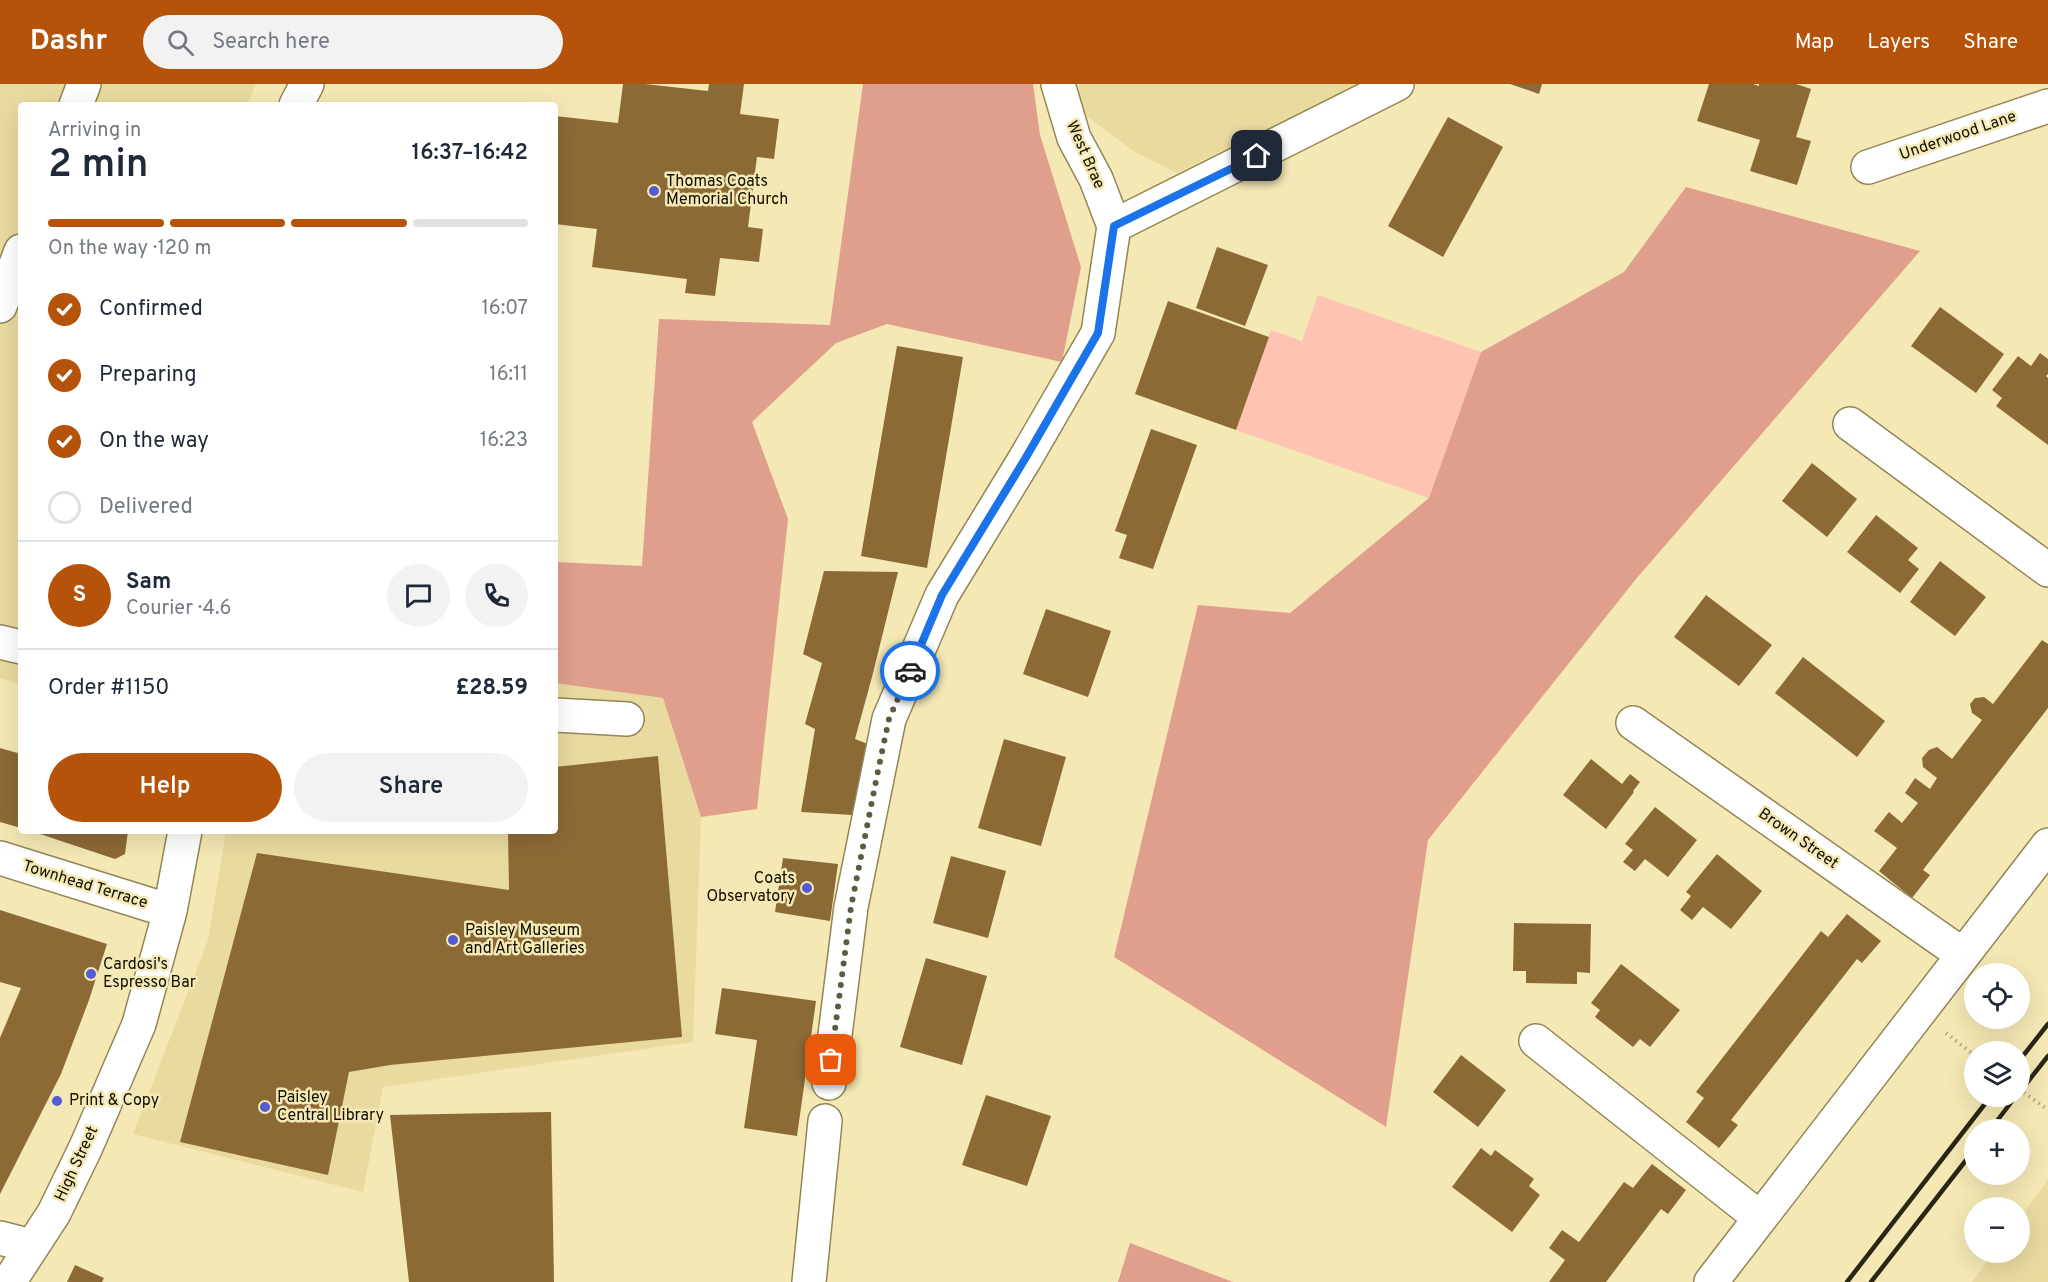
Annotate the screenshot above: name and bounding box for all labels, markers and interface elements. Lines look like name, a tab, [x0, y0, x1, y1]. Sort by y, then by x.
search box	[143, 15, 563, 69]
text: Dashr	[30, 24, 107, 60]
icon: search	[164, 26, 197, 59]
text: Search here	[212, 29, 330, 56]
text: Map	[1795, 29, 1834, 56]
text: Layers	[1867, 29, 1930, 56]
text: Share	[1963, 29, 2018, 56]
street label: Underwood Lane	[1897, 107, 2019, 165]
text: Arriving in	[48, 118, 141, 144]
street label: West Brae	[1061, 118, 1109, 192]
pin	[1231, 130, 1282, 181]
icon: home	[1240, 139, 1273, 172]
text: 16:37–16:42	[412, 140, 528, 167]
text: 2 min	[48, 142, 149, 191]
place label: Thomas Coats Memorial Church	[666, 172, 788, 210]
marker: Thomas Coats Memorial Church	[647, 184, 661, 198]
text: On the way · 120 m	[48, 236, 212, 262]
icon: check	[48, 293, 81, 326]
text: Confirmed	[99, 296, 203, 323]
text: 16:07	[481, 296, 528, 322]
icon: check	[48, 359, 81, 392]
text: Preparing	[99, 362, 197, 389]
text: 16:11	[489, 362, 528, 388]
icon: check	[48, 425, 81, 458]
text: On the way	[99, 428, 209, 455]
text: 16:23	[480, 428, 528, 454]
text: Delivered	[99, 494, 193, 521]
button: chat	[387, 564, 450, 627]
button: phone	[465, 564, 528, 627]
text: Sam	[126, 569, 171, 596]
text: S	[73, 582, 86, 609]
text: Courier · 4.6	[126, 596, 231, 622]
courier	[880, 641, 940, 701]
icon: car	[894, 655, 927, 688]
text: Order #1150	[48, 675, 169, 702]
text: £28.59	[456, 675, 528, 702]
button: Help	[48, 753, 282, 822]
button: Share	[294, 753, 528, 822]
street label: Brown Street	[1754, 804, 1842, 874]
street label: Townhead Terrace	[20, 856, 150, 914]
place label: Coats Observatory	[706, 869, 795, 907]
marker: Coats Observatory	[800, 881, 814, 895]
place label: Paisley Museum and Art Galleries	[465, 921, 585, 959]
marker: Paisley Museum and Art Galleries	[446, 933, 460, 947]
place label: Cardosi's Espresso Bar	[103, 955, 196, 993]
map controls	[1964, 963, 2030, 1263]
button: locate	[1964, 963, 2030, 1029]
marker: Cardosi's Espresso Bar	[84, 967, 98, 981]
pin	[805, 1034, 856, 1085]
button: layers	[1964, 1041, 2030, 1107]
icon: bag	[814, 1043, 847, 1076]
place label: Paisley Central Library	[277, 1088, 384, 1126]
place label: Print & Copy	[69, 1091, 159, 1111]
marker: Print & Copy	[50, 1094, 64, 1108]
marker: Paisley Central Library	[258, 1100, 272, 1114]
button: +	[1964, 1119, 2030, 1185]
street label: High Street	[51, 1123, 103, 1205]
button: −	[1964, 1197, 2030, 1263]

